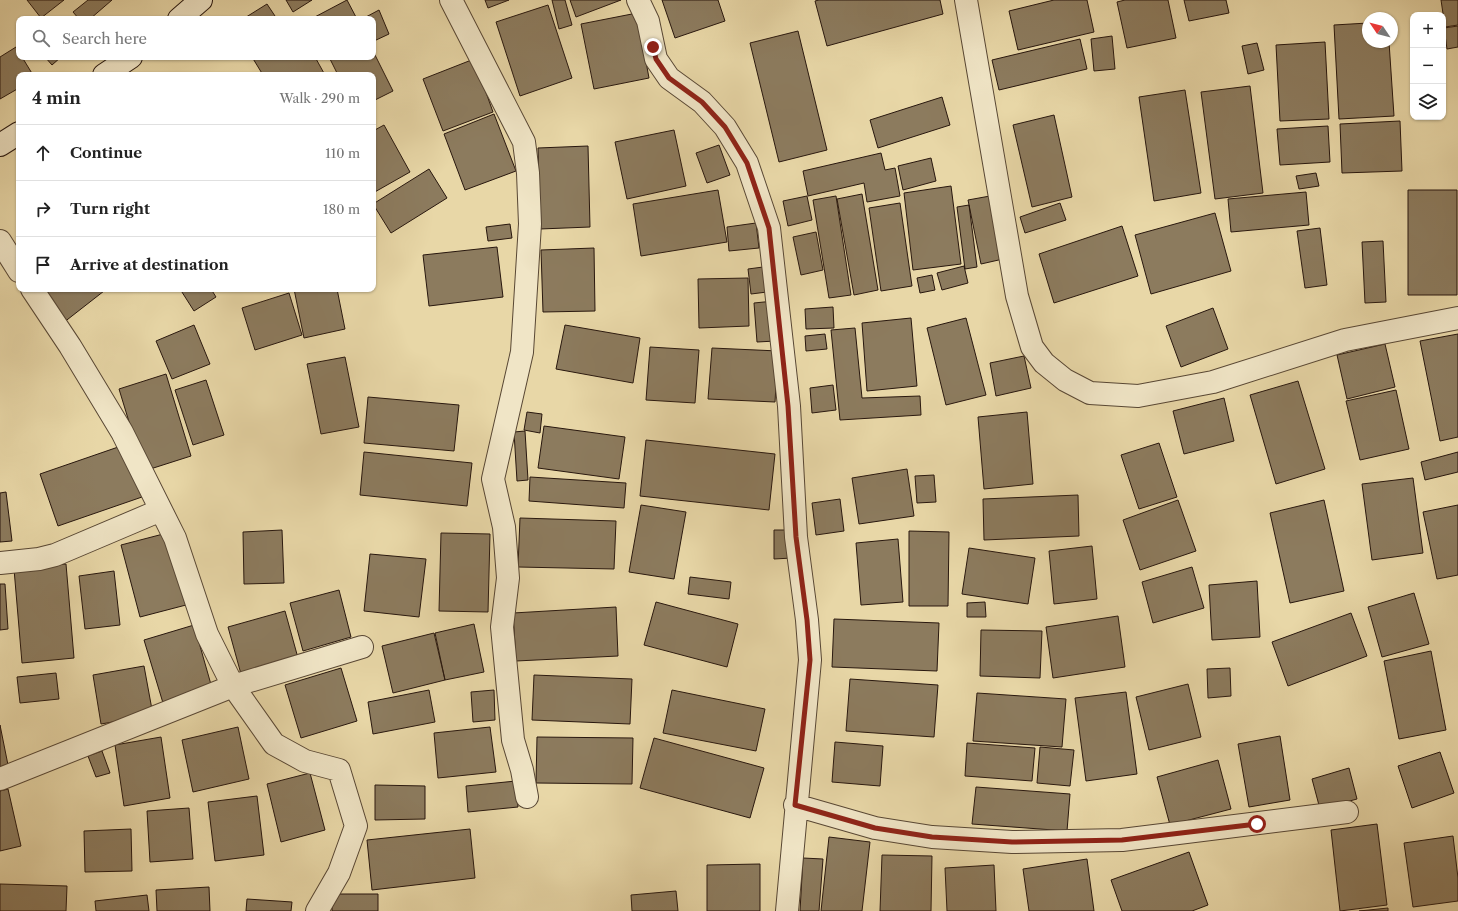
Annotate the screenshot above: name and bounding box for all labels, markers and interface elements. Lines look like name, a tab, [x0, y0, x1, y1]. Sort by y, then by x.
north arrow	[1362, 12, 1398, 48]
map controls	[1410, 12, 1446, 120]
button: +	[1410, 12, 1446, 48]
search box	[16, 16, 376, 60]
icon: search	[30, 27, 52, 49]
text: Search here	[62, 29, 147, 48]
route end	[644, 38, 662, 56]
button: −	[1410, 48, 1446, 84]
button: layers	[1410, 84, 1446, 120]
text: 4 min	[32, 88, 81, 108]
text: Walk · 290 m	[279, 90, 360, 106]
icon: ahead	[32, 142, 54, 164]
text: Continue	[70, 143, 142, 162]
text: 110 m	[325, 145, 360, 161]
icon: right	[32, 198, 54, 220]
text: Turn right	[70, 199, 150, 218]
text: 180 m	[323, 201, 360, 217]
icon: arrive	[32, 254, 54, 276]
text: Arrive at destination	[70, 255, 229, 274]
route start	[1248, 815, 1266, 833]

